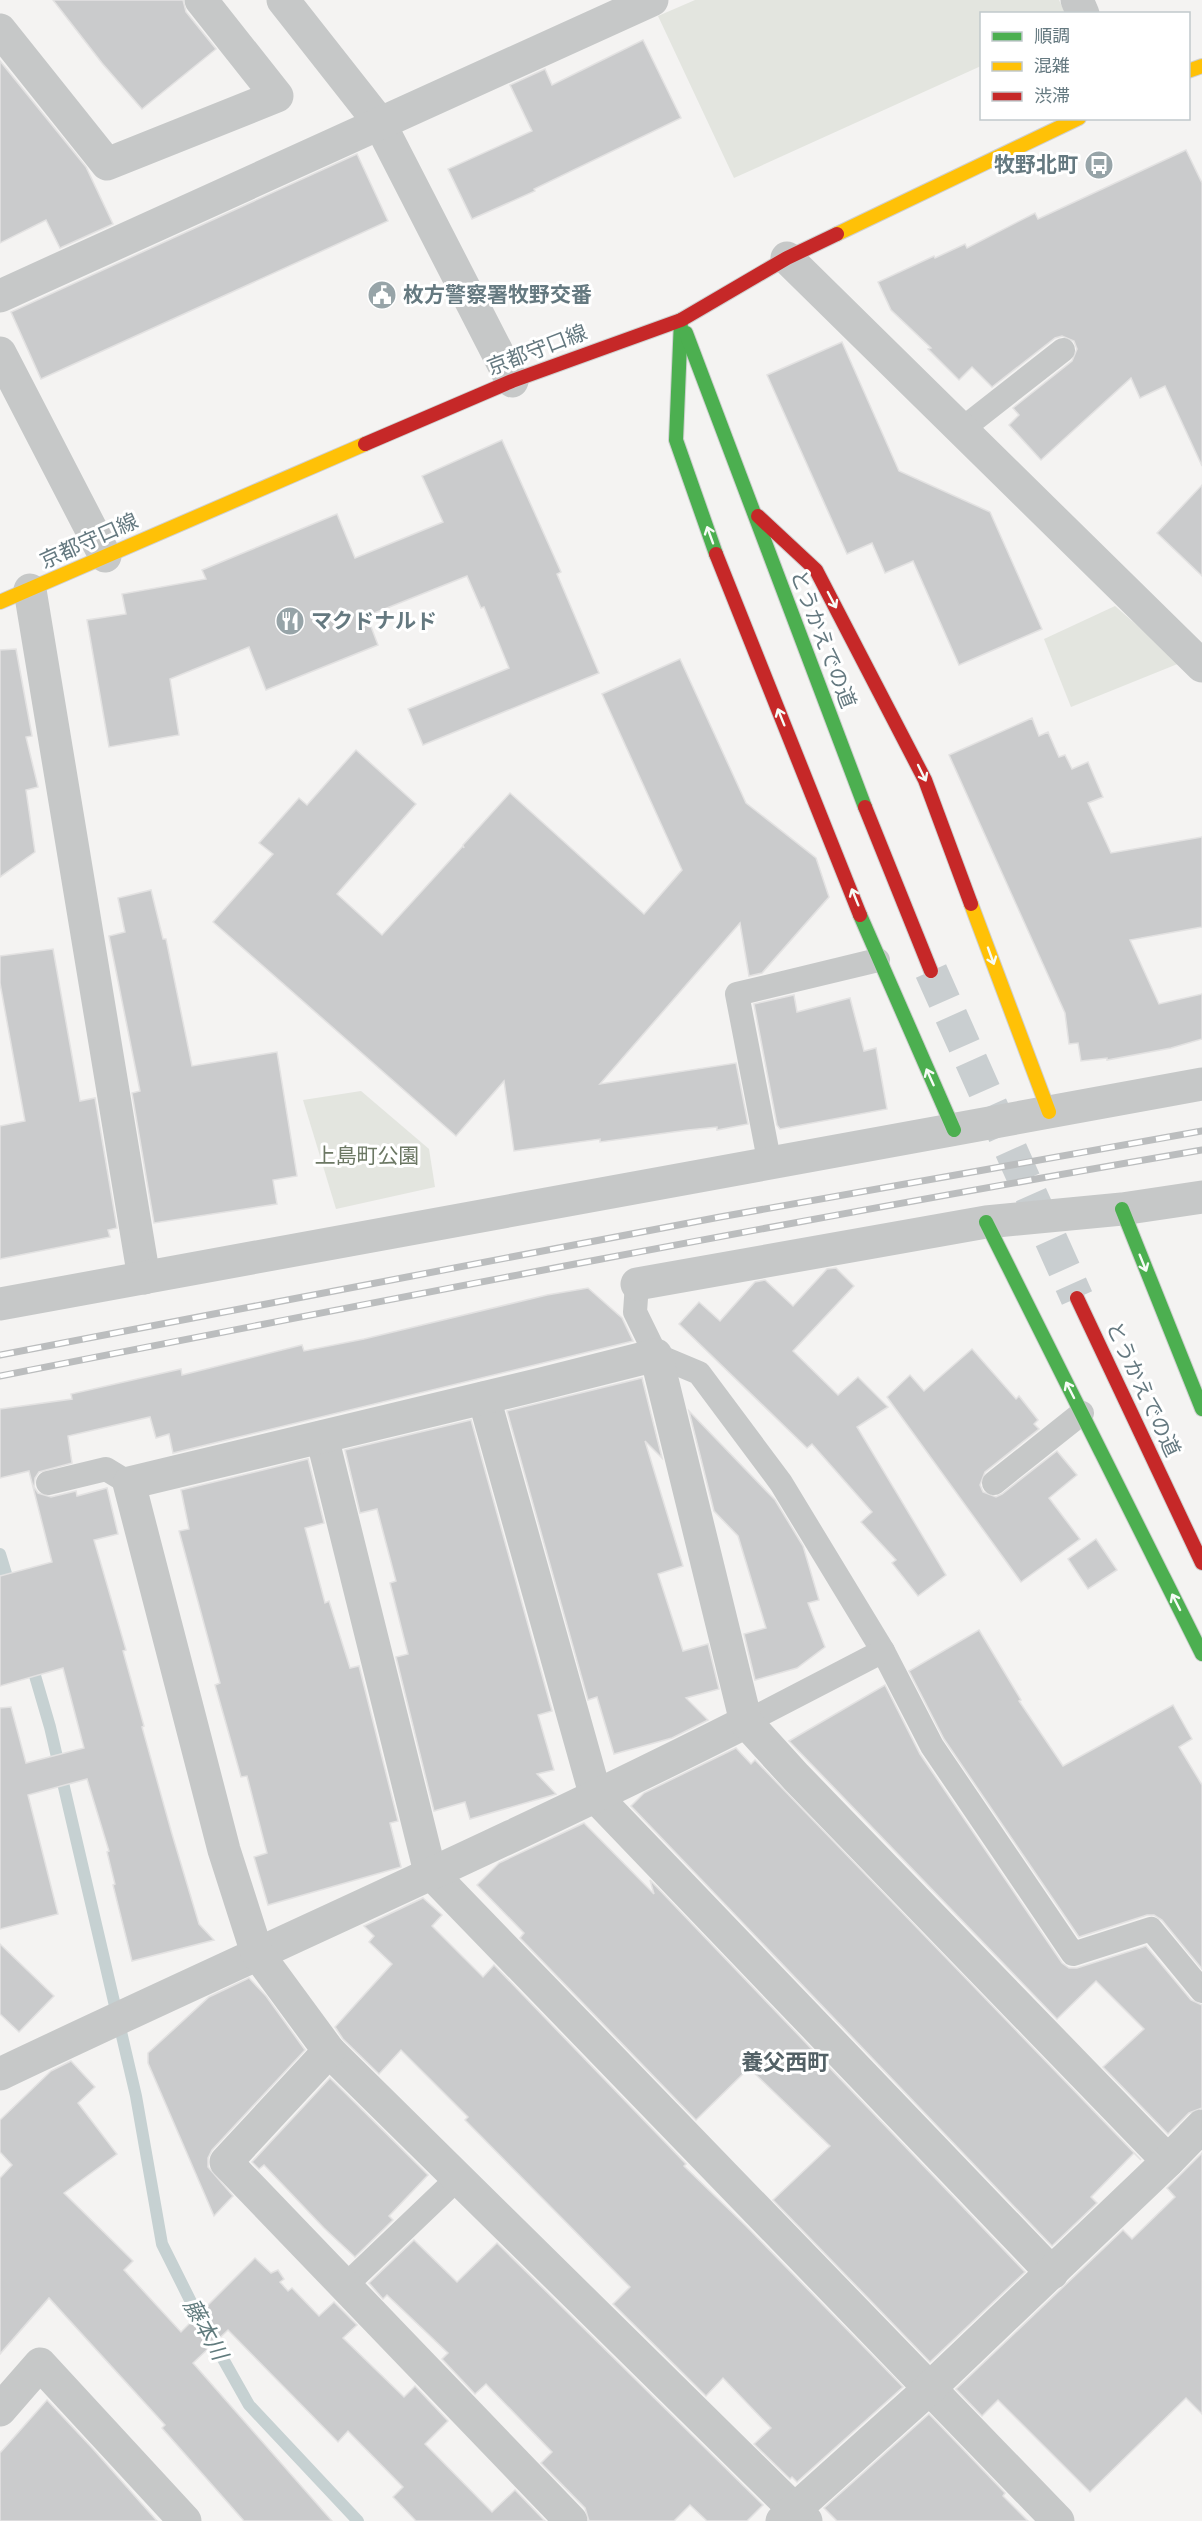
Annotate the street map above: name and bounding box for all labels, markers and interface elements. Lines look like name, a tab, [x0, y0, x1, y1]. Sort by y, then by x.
legend	[980, 12, 1190, 120]
text: 順調	[1034, 23, 1070, 47]
text: 混雑	[1034, 53, 1070, 77]
text: 渋滞	[1034, 83, 1070, 107]
bus stop icon: 牧野北町	[1083, 149, 1115, 181]
place label: 牧野北町	[994, 150, 1078, 178]
public building icon: 枚方警察署牧野交番	[366, 279, 398, 311]
place label: 枚方警察署牧野交番	[403, 280, 592, 308]
street label: 京都守口線	[483, 317, 591, 381]
street label: 京都守口線	[35, 506, 142, 574]
one-way arrow	[704, 526, 715, 545]
street label: とうかえでの道	[785, 565, 863, 712]
one-way arrow	[827, 591, 838, 609]
restaurant icon: マクドナルド	[274, 605, 306, 637]
place label: マクドナルド	[311, 606, 437, 634]
one-way arrow	[775, 708, 786, 727]
one-way arrow	[916, 764, 928, 782]
one-way arrow	[849, 889, 860, 907]
one-way arrow	[986, 946, 997, 965]
one-way arrow	[924, 1068, 936, 1086]
park label: 上島町公園	[315, 1141, 420, 1169]
one-way arrow	[1138, 1254, 1149, 1272]
street label: とうかえでの道	[1100, 1316, 1188, 1461]
one-way arrow	[1064, 1381, 1075, 1399]
one-way arrow	[1170, 1593, 1181, 1611]
district label: 養父西町	[741, 2047, 829, 2077]
water label: 藤本川	[177, 2293, 236, 2367]

